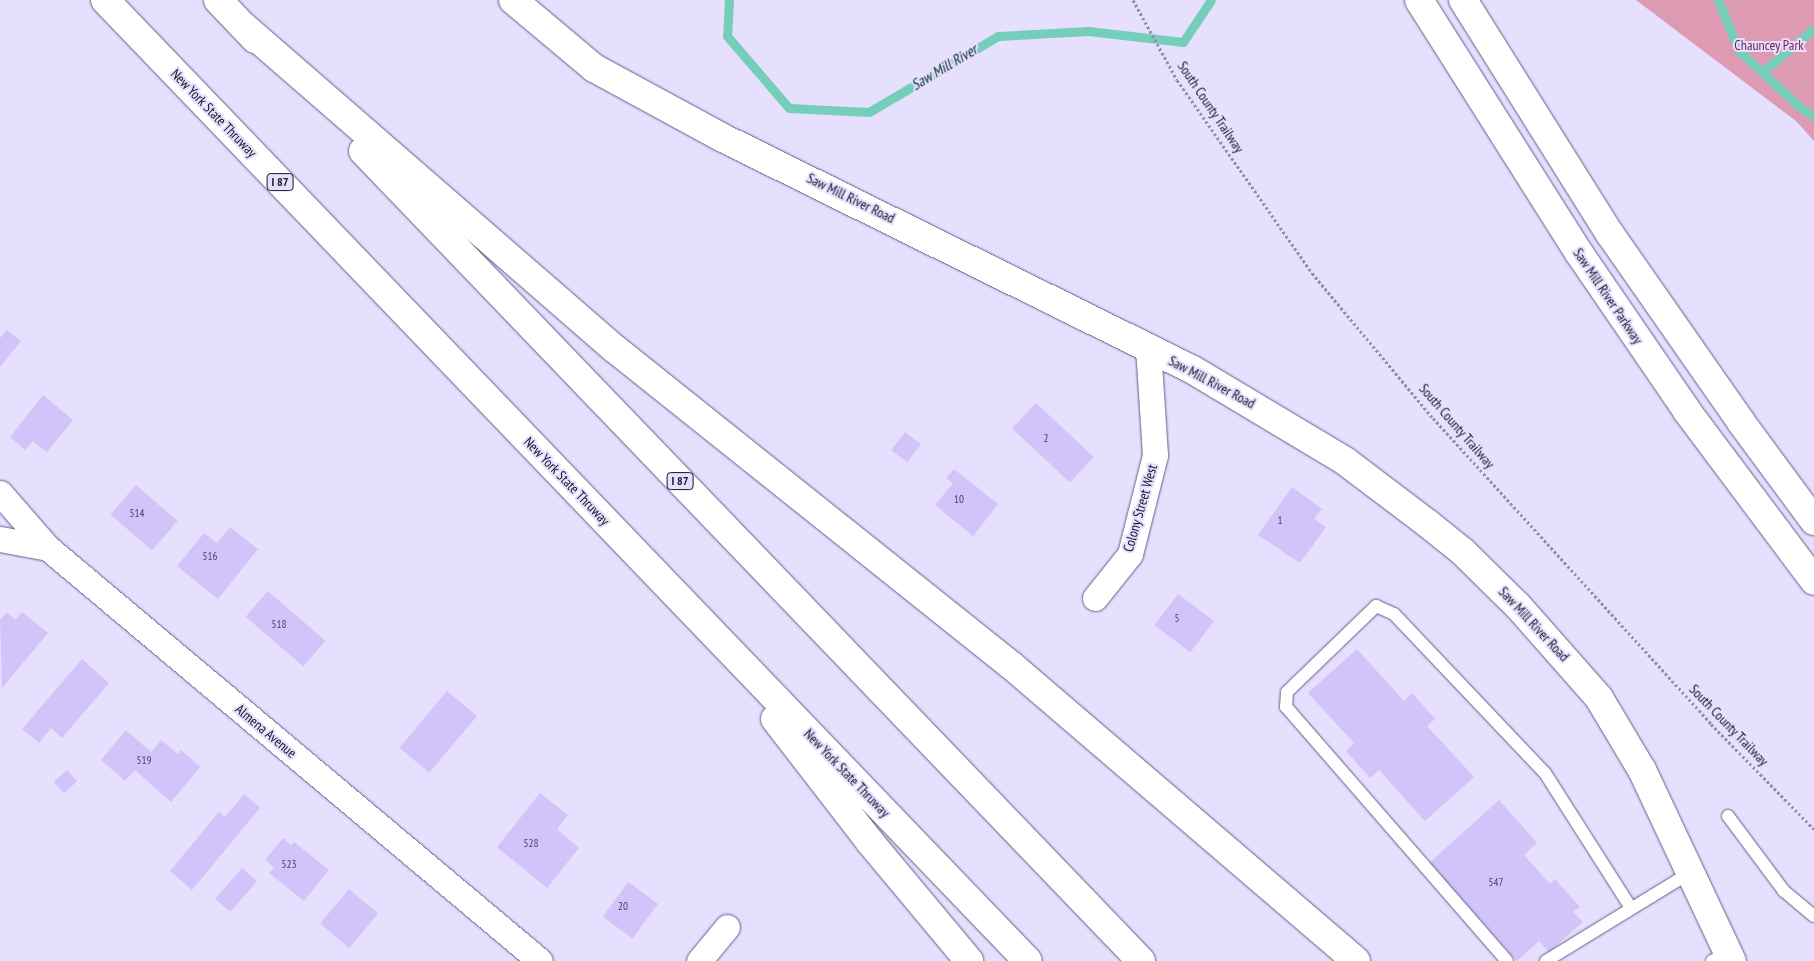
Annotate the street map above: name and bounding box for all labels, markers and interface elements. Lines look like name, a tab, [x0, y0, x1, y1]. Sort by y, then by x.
park label: Chauncey Park	[1734, 37, 1804, 53]
water label: Saw Mill River	[908, 40, 980, 94]
street label: South County Trailway	[1174, 58, 1248, 156]
street label: New York State Thruway	[167, 65, 261, 161]
street label: Saw Mill River Road	[804, 169, 898, 227]
road number: I 87	[266, 172, 294, 192]
street label: Saw Mill River Parkway	[1570, 245, 1646, 347]
street label: Saw Mill River Road	[1166, 352, 1258, 412]
street label: South County Trailway	[1415, 380, 1499, 472]
house number: 2	[1044, 431, 1048, 445]
street label: New York State Thruway	[520, 433, 614, 529]
street label: Colony Street West	[1119, 462, 1161, 554]
road number: I 87	[666, 472, 694, 491]
house number: 10	[954, 492, 964, 506]
house number: 514	[130, 506, 144, 520]
house number: 1	[1278, 513, 1282, 527]
house number: 516	[203, 549, 217, 563]
street label: Saw Mill River Road	[1495, 583, 1573, 665]
house number: 5	[1175, 611, 1179, 625]
house number: 518	[272, 617, 286, 631]
street label: South County Trailway	[1686, 681, 1772, 769]
street label: Almena Avenue	[232, 700, 300, 762]
street label: New York State Thruway	[800, 725, 894, 821]
house number: 519	[137, 753, 151, 767]
house number: 528	[524, 836, 538, 850]
house number: 523	[282, 857, 296, 871]
house number: 547	[1489, 875, 1503, 889]
house number: 20	[618, 899, 628, 913]

